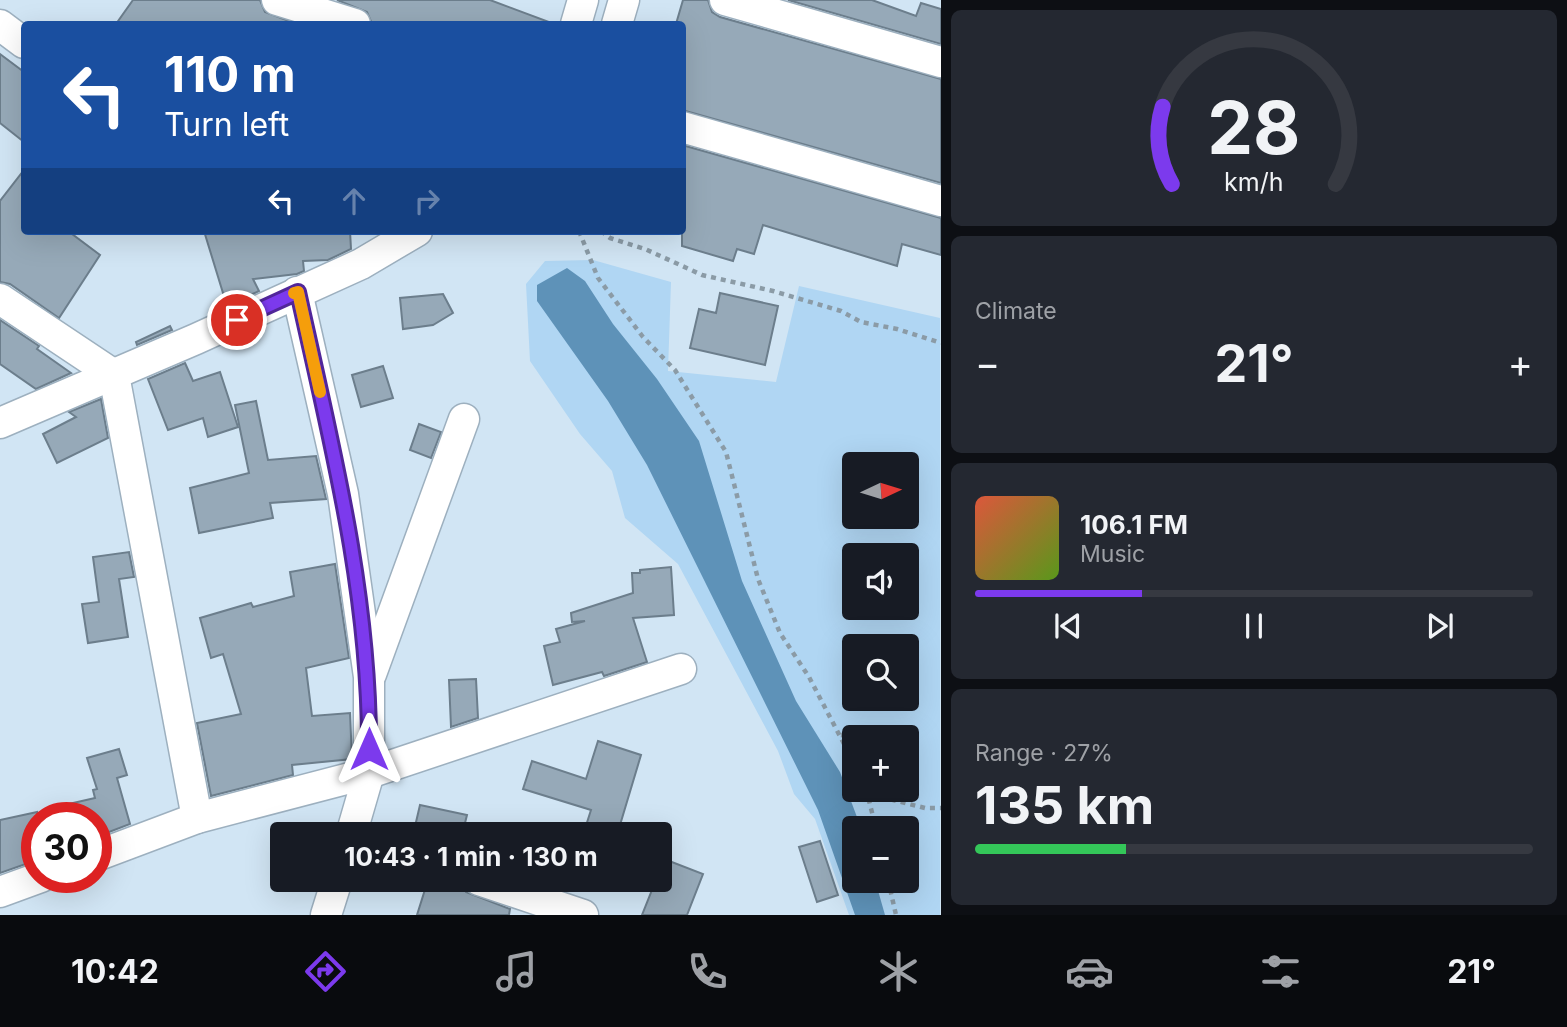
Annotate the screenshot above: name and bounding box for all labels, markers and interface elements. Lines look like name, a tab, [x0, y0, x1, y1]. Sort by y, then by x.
text: 110 m	[164, 45, 296, 104]
icon: left	[49, 49, 140, 140]
text: 28	[1207, 84, 1301, 173]
text: Turn left	[164, 105, 289, 144]
text: km/h	[1224, 167, 1284, 197]
icon: left	[262, 182, 300, 220]
icon: ahead	[335, 182, 373, 220]
icon: right	[408, 182, 446, 220]
pin	[207, 290, 267, 350]
text: Climate	[975, 297, 1057, 325]
icon: arrive	[218, 301, 256, 339]
text: 21°	[1214, 332, 1294, 395]
text: −	[975, 340, 1000, 386]
text: +	[1508, 340, 1533, 386]
north arrow	[842, 452, 919, 528]
map controls	[842, 452, 919, 893]
text: 106.1 FM	[1080, 509, 1188, 540]
text: Music	[1080, 540, 1145, 568]
button: sound	[842, 543, 919, 620]
icon: previous	[1049, 607, 1087, 645]
icon: pause	[1235, 607, 1273, 645]
icon: next	[1421, 607, 1459, 645]
button: search	[842, 634, 919, 711]
position arrow	[332, 712, 406, 786]
button: +	[842, 725, 919, 802]
text: Range · 27%	[975, 739, 1113, 767]
text: 135 km	[975, 774, 1154, 837]
speed limit sign: 30	[21, 802, 112, 893]
button: −	[842, 816, 919, 893]
text: 10:43 · 1 min · 130 m	[344, 841, 598, 872]
icon: directions	[301, 947, 350, 996]
icon: music	[492, 947, 541, 996]
icon: phone	[683, 947, 732, 996]
icon: climate	[874, 947, 923, 996]
icon: car	[1065, 947, 1114, 996]
icon: filters	[1256, 947, 1305, 996]
text: 10:42	[71, 952, 159, 991]
text: 21°	[1447, 952, 1496, 991]

